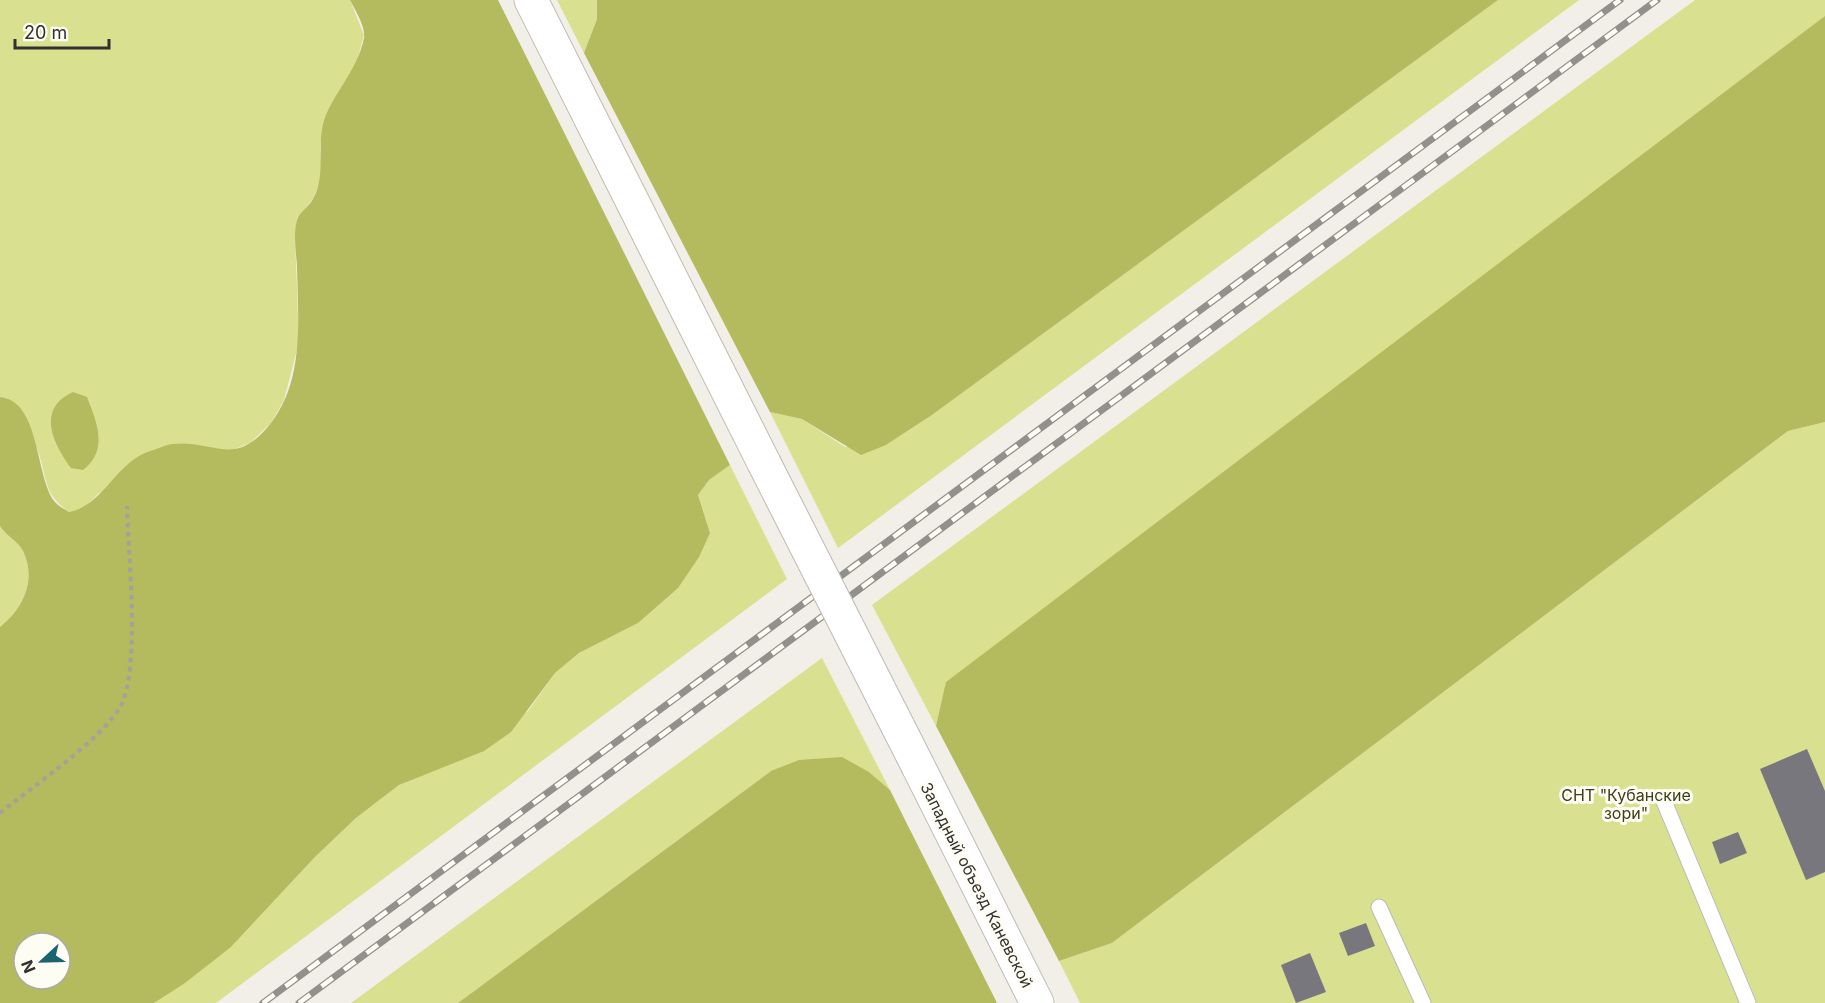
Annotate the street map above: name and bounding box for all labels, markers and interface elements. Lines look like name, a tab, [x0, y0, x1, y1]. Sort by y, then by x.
scale bar	[15, 12, 110, 50]
text: 20 m	[24, 22, 67, 43]
street label: Западный объезд Каневской	[916, 779, 1038, 991]
park label: СНТ "Кубанские зори"	[1561, 785, 1691, 823]
north arrow	[12, 931, 72, 991]
text: N	[17, 957, 40, 976]

